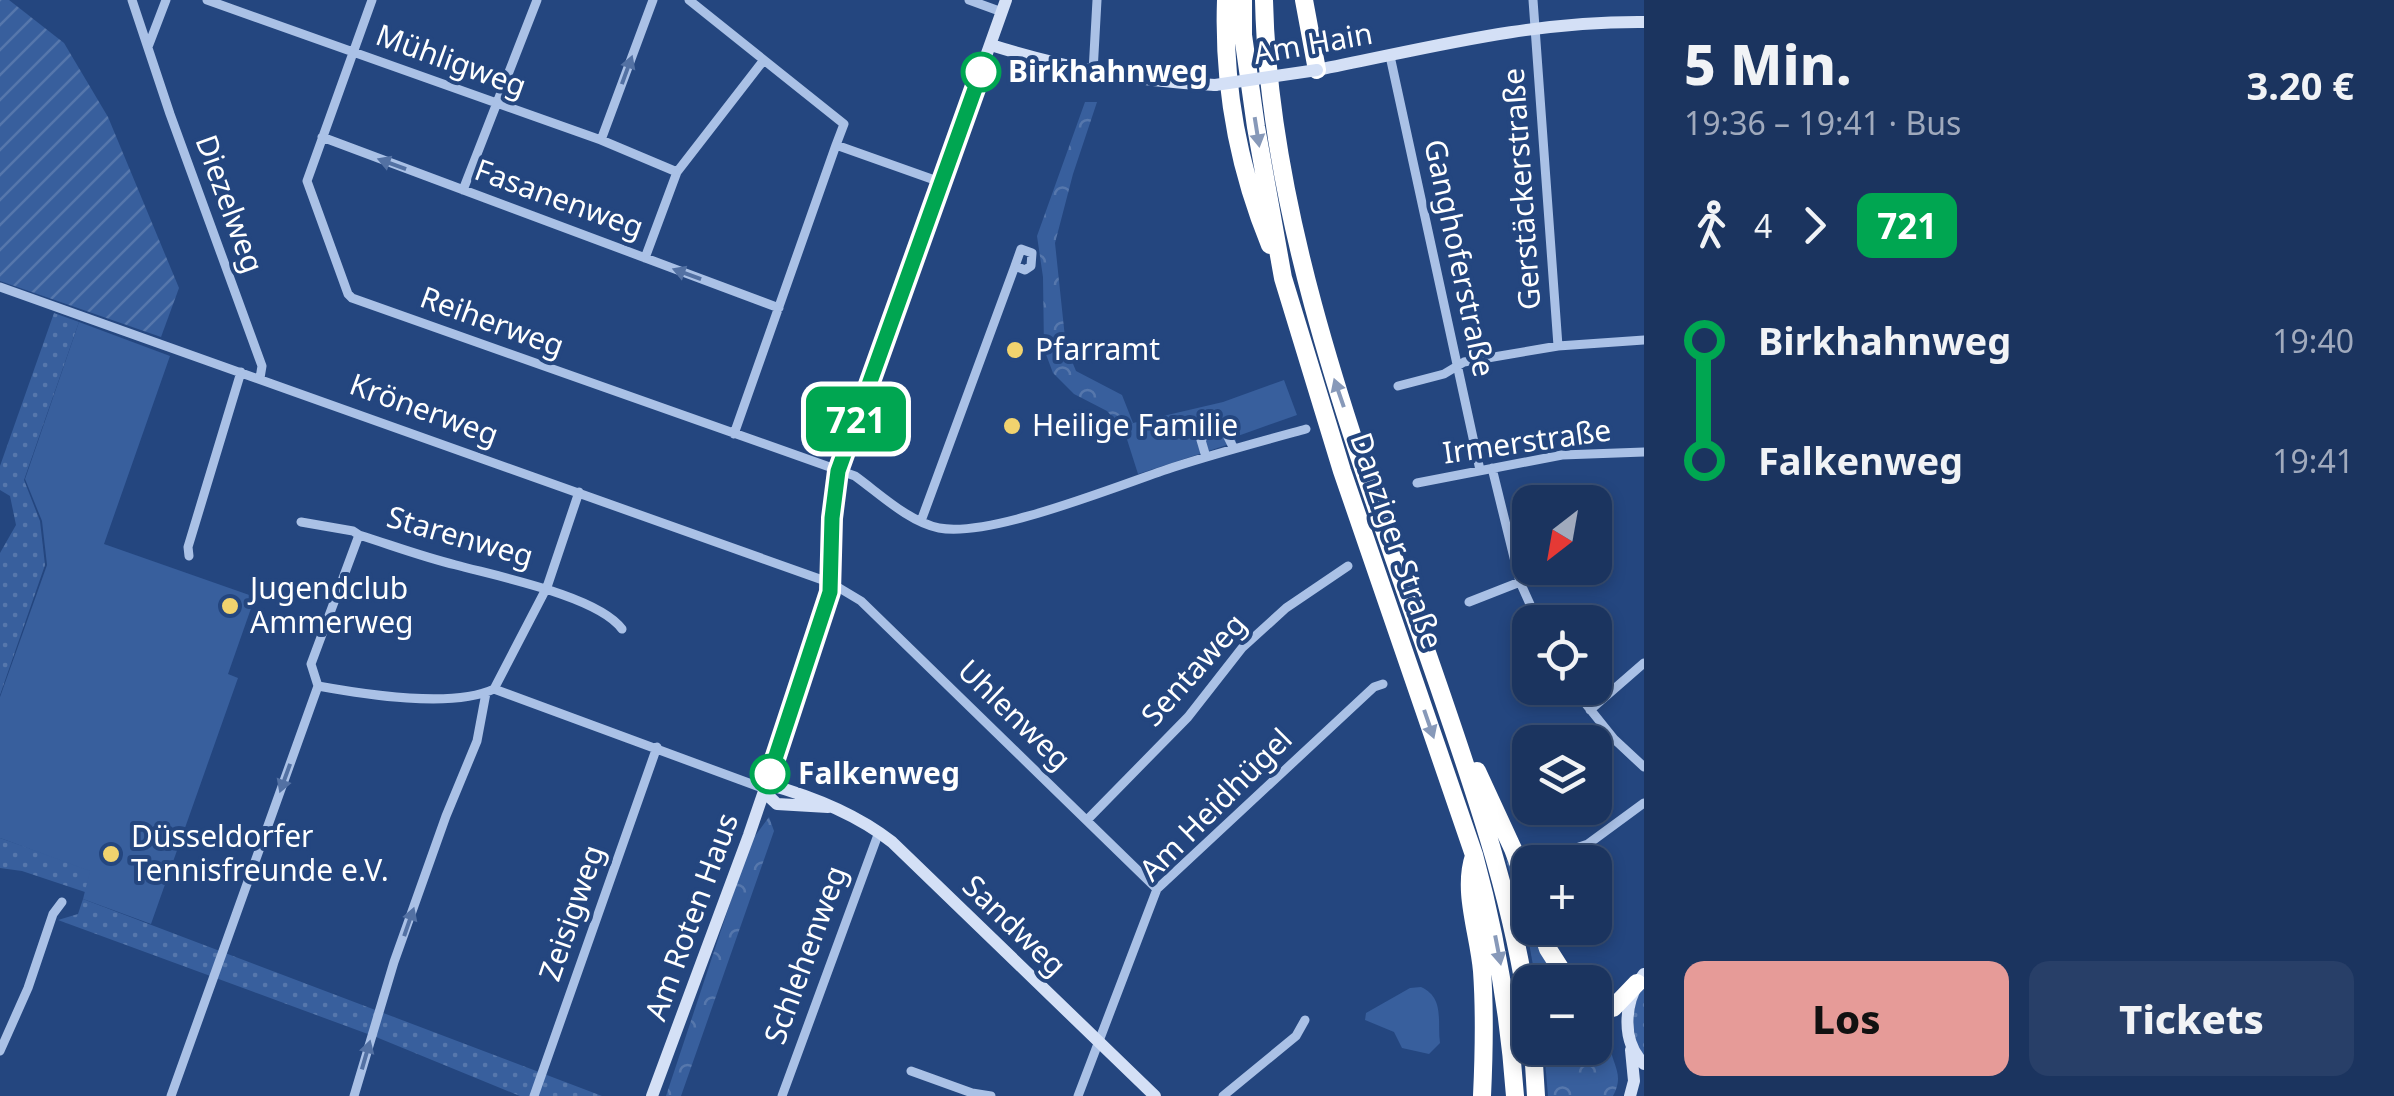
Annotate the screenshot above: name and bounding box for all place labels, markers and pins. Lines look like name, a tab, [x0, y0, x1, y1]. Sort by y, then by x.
place label: Birkhahnweg	[1008, 50, 1208, 91]
marker: Birkhahnweg	[962, 53, 1000, 91]
place label: Pfarramt	[1035, 328, 1160, 369]
marker: Pfarramt	[1004, 339, 1026, 361]
place label: Heilige Familie	[1032, 404, 1238, 445]
marker: Heilige Familie	[1001, 415, 1023, 437]
place label: Jugendclub Ammerweg	[247, 567, 414, 642]
marker: Jugendclub Ammerweg	[219, 595, 241, 617]
place label: Falkenweg	[798, 752, 960, 793]
marker: Falkenweg	[751, 755, 789, 793]
place label: Düsseldorfer Tennisfreunde e.V.	[131, 815, 389, 890]
marker: Düsseldorfer Tennisfreunde e.V.	[100, 843, 122, 865]

